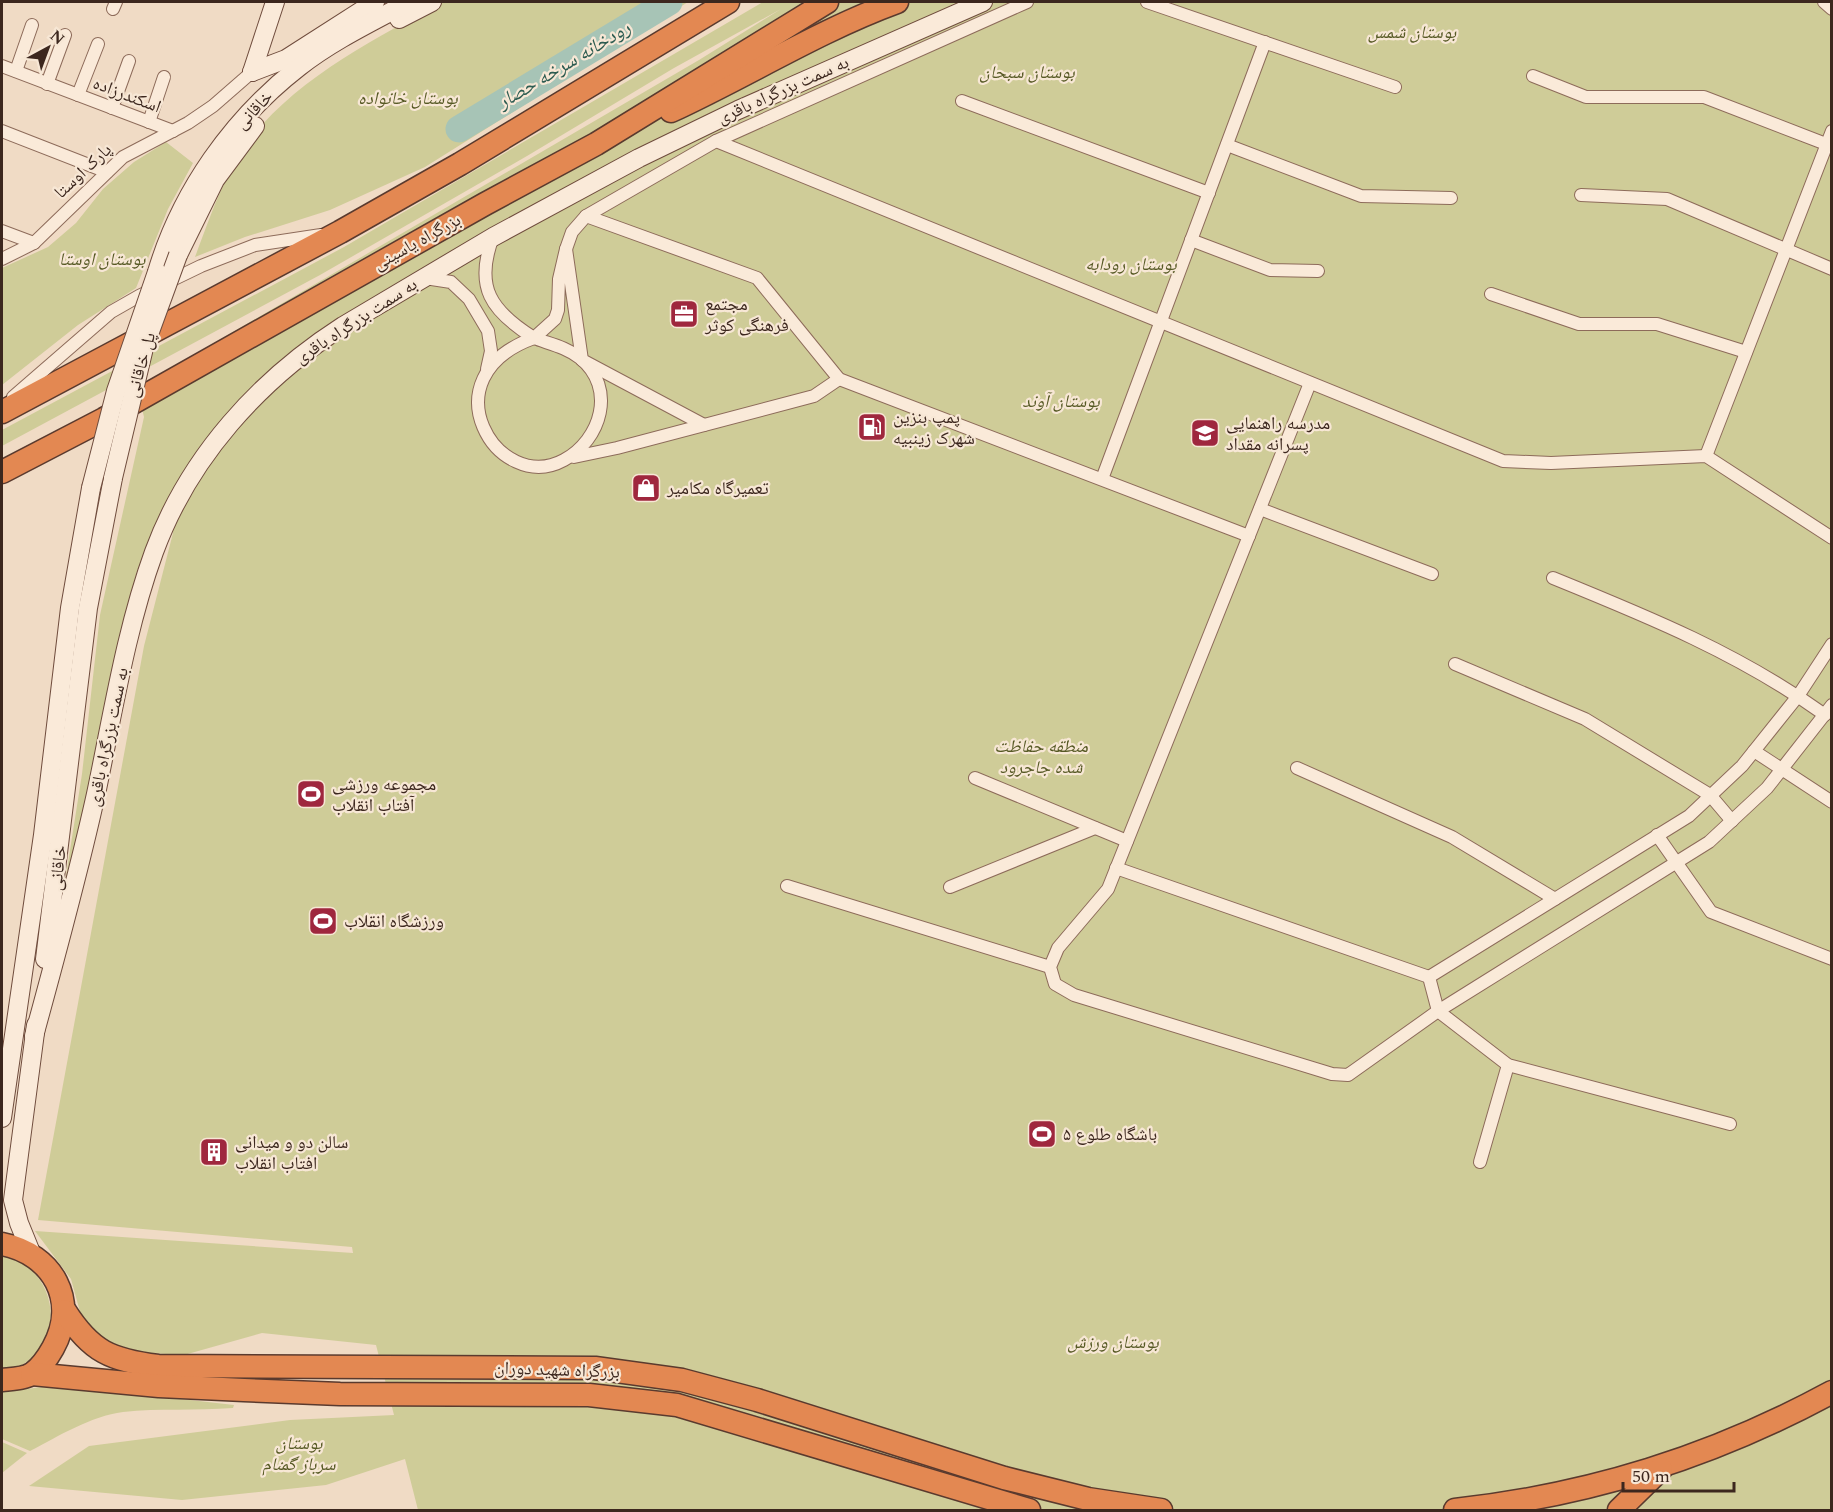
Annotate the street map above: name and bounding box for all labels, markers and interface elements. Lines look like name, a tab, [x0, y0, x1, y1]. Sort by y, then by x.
water label: رودخانه سرخه حصار	[490, 13, 637, 118]
north arrow	[18, 18, 78, 78]
park label: بوستان شمس	[1368, 19, 1457, 46]
text: N	[44, 24, 70, 51]
street label: به سمت بزرگراه باقری	[713, 49, 853, 131]
park label: بوستان سبحان	[979, 59, 1076, 86]
street label: اسکندرزاده	[89, 70, 165, 120]
street label: خاقانی	[229, 84, 279, 136]
park label: بوستان خانواده	[358, 85, 459, 112]
street label: پارک اوستا	[48, 137, 118, 205]
street label: بزرگراه یاسینی	[368, 207, 466, 277]
park label: بوستان اوستا	[59, 246, 146, 273]
park label: بوستان رودابه	[1085, 251, 1178, 278]
street label: به سمت بزرگراه باقری	[289, 271, 423, 371]
place label: مجتمع فرهنگی کوثر	[704, 291, 789, 339]
office icon: مجتمع فرهنگی کوثر	[668, 298, 700, 330]
street label: پل خاقانی	[119, 329, 163, 401]
park label: بوستان آوند	[1022, 388, 1101, 415]
place label: پمپ بنزین شهرک زینبیه	[893, 404, 975, 452]
place label: مدرسه راهنمایی پسرانه مقداد	[1226, 410, 1330, 458]
fuel station icon: پمپ بنزین شهرک زینبیه	[856, 411, 888, 443]
school or university icon: مدرسه راهنمایی پسرانه مقداد	[1189, 417, 1221, 449]
shop icon: تعمیرگاه مکامیر	[630, 472, 662, 504]
place label: تعمیرگاه مکامیر	[666, 475, 769, 502]
street label: به سمت بزرگراه باقری	[80, 665, 136, 809]
park label: منطقه حفاظت شده جاجرود	[994, 733, 1089, 781]
place label: مجموعه ورزشی آفتاب انقلاب	[332, 771, 436, 819]
sports icon: مجموعه ورزشی آفتاب انقلاب	[295, 778, 327, 810]
street label: خاقانی	[42, 844, 74, 892]
sports icon: ورزشگاه انقلاب	[307, 905, 339, 937]
place label: ورزشگاه انقلاب	[344, 908, 444, 935]
sports icon: باشگاه طلوع ۵	[1026, 1118, 1058, 1150]
place label: باشگاه طلوع ۵	[1063, 1121, 1157, 1148]
place label: سالن دو و میدانی افتاب انقلاب	[235, 1129, 348, 1177]
building icon: سالن دو و میدانی افتاب انقلاب	[198, 1136, 230, 1168]
park label: بوستان ورزش	[1067, 1329, 1160, 1356]
street label: بزرگراه شهید دوران	[494, 1354, 620, 1386]
park label: بوستان سرباز گمنام	[262, 1430, 336, 1478]
scale bar	[1623, 1455, 1734, 1493]
text: 50 m	[1632, 1463, 1670, 1490]

